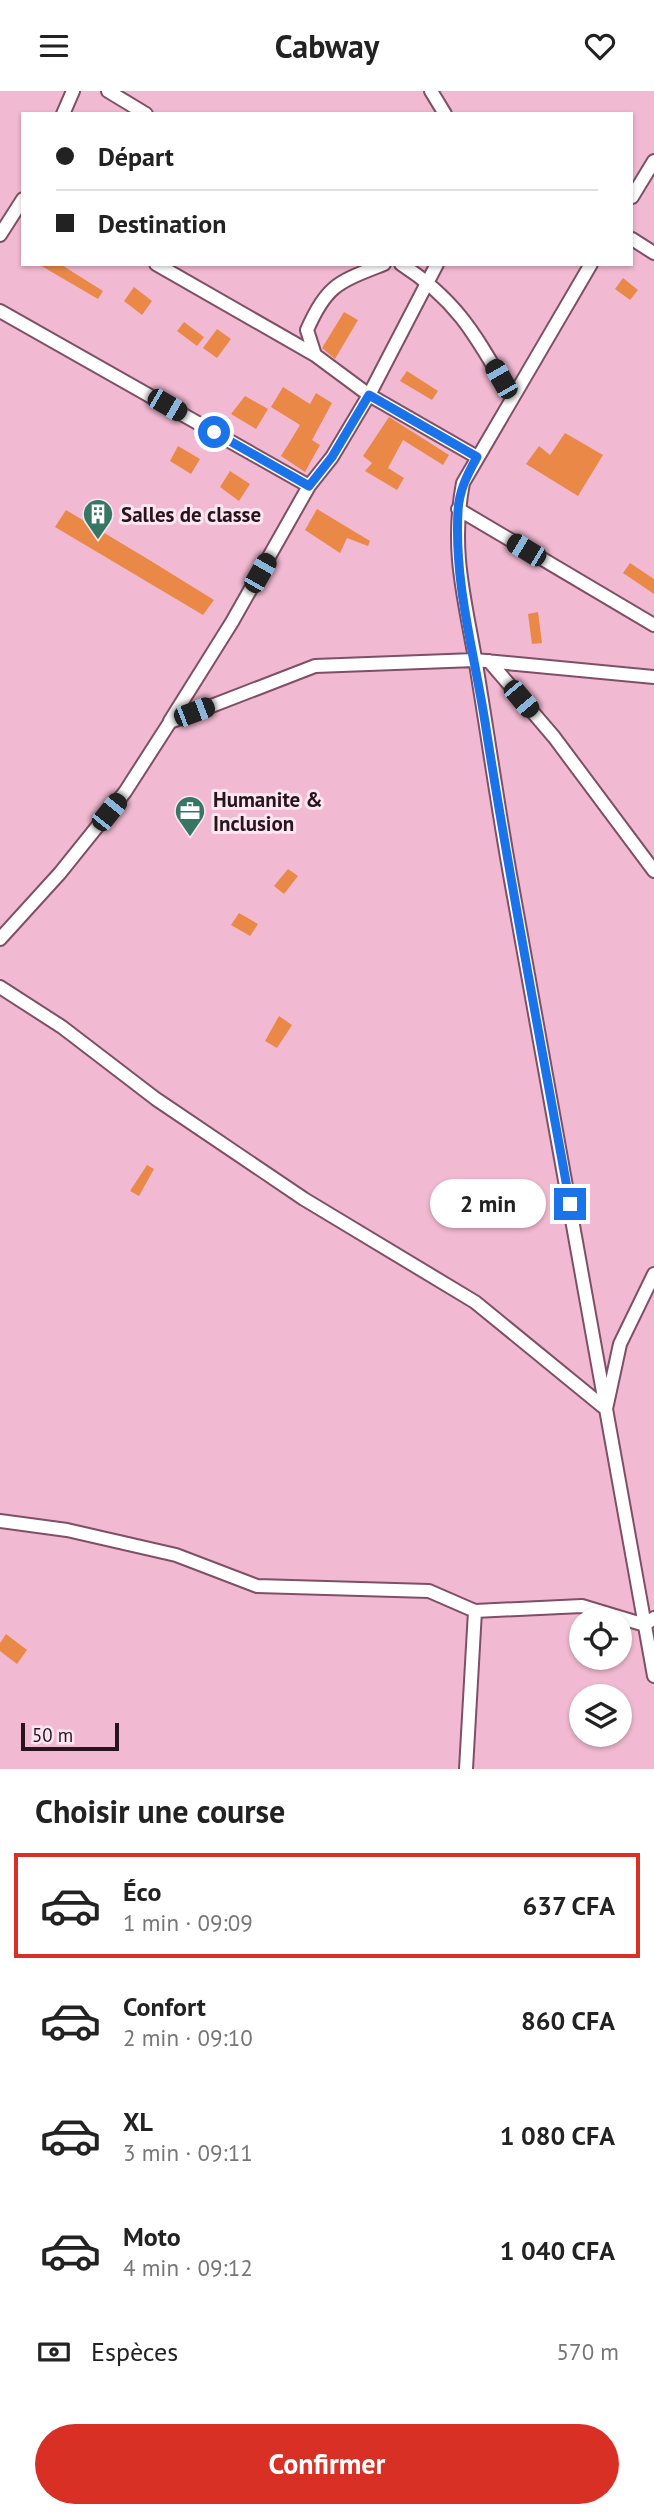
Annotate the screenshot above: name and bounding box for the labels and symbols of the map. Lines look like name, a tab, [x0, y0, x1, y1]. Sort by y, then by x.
car	[482, 356, 521, 402]
car	[144, 385, 191, 425]
route start	[198, 416, 230, 448]
building icon: Salles de classe	[81, 497, 115, 541]
place label: Salles de classe	[121, 501, 261, 528]
car	[503, 530, 550, 570]
car	[241, 550, 280, 596]
car	[500, 676, 543, 722]
car	[171, 695, 218, 729]
place label: Humanite & Inclusion	[213, 786, 323, 837]
car	[88, 789, 131, 835]
office icon: Humanite & Inclusion	[173, 794, 207, 838]
callout: 2 min	[430, 1179, 546, 1229]
route end	[554, 1188, 586, 1220]
scale bar	[21, 1720, 119, 1752]

